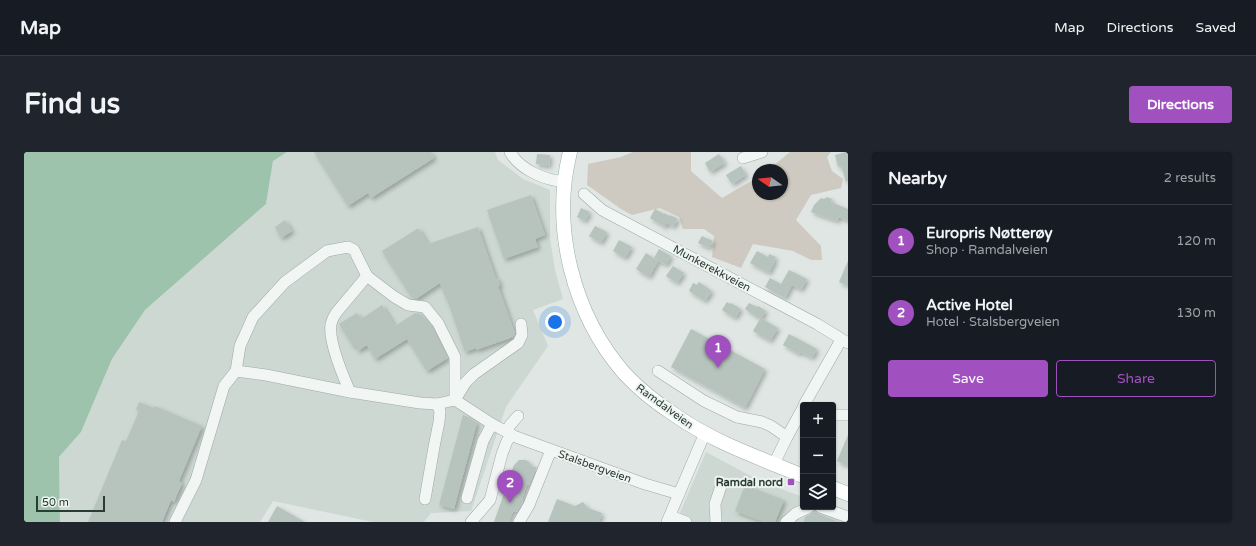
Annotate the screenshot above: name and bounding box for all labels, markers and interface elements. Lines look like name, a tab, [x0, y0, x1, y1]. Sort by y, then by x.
text: Map	[20, 17, 61, 39]
text: Map	[1054, 19, 1085, 36]
text: Directions	[1107, 19, 1174, 36]
text: Saved	[1196, 19, 1236, 36]
button: Directions	[1129, 86, 1232, 123]
text: Find us	[24, 87, 120, 121]
north arrow	[752, 164, 788, 200]
text: Nearby	[888, 168, 947, 189]
text: 2 results	[1164, 170, 1216, 186]
text: Europris Nøtterøy	[926, 224, 1053, 242]
text: 1	[897, 233, 905, 249]
text: 120 m	[1176, 233, 1216, 249]
text: Shop · Ramdalveien	[926, 242, 1048, 258]
street label: Munkerekkveien	[671, 243, 753, 294]
text: Active Hotel	[926, 296, 1013, 314]
text: 2	[897, 305, 905, 321]
text: 130 m	[1176, 305, 1216, 321]
your location	[545, 312, 565, 332]
text: Hotel · Stalsbergveien	[926, 314, 1060, 330]
pin: 1	[705, 335, 731, 368]
button: Save	[888, 360, 1048, 397]
button: Share	[1056, 360, 1216, 397]
street label: Ramdalveien	[634, 381, 696, 432]
map controls	[800, 402, 836, 510]
button: +	[800, 402, 836, 438]
button: −	[800, 438, 836, 474]
street label: Stalsbergveien	[557, 447, 633, 486]
pin: 2	[497, 470, 523, 503]
button: layers	[800, 474, 836, 510]
place label: Ramdal nord	[716, 476, 783, 489]
marker: Ramdal nord	[786, 477, 796, 487]
scale bar	[36, 494, 105, 513]
text: 50 m	[42, 496, 69, 509]

